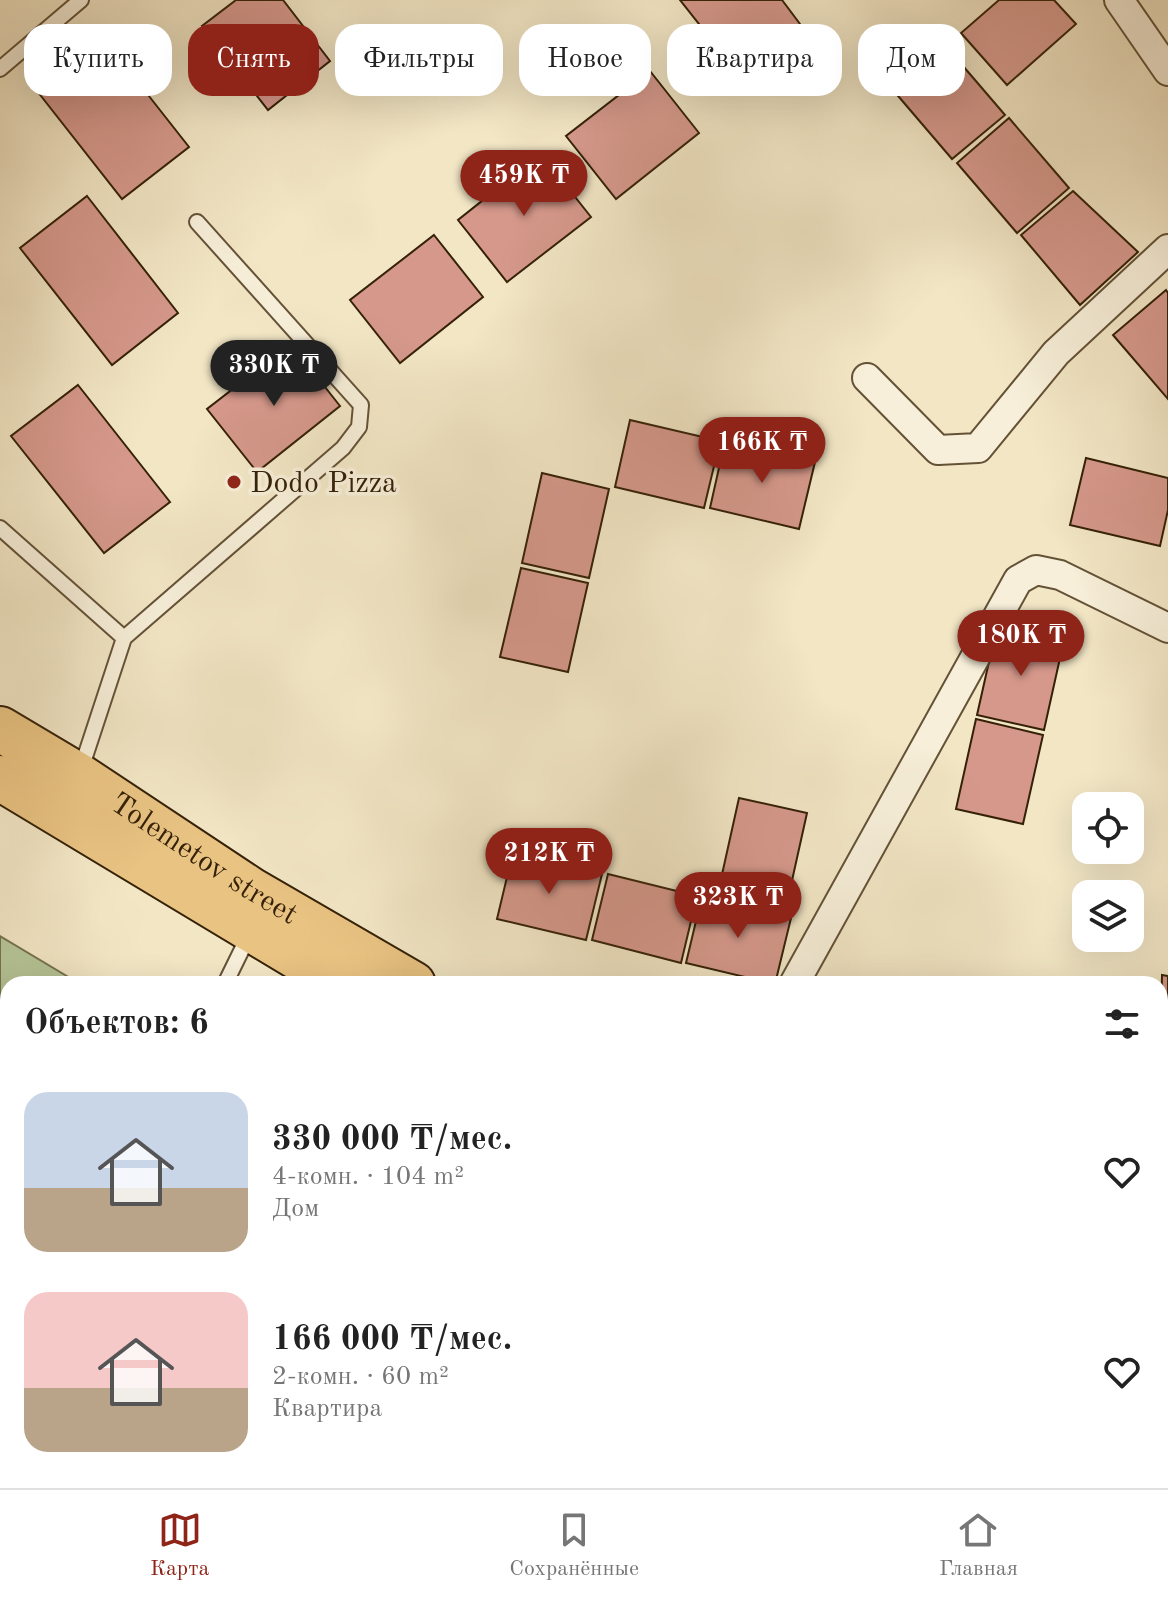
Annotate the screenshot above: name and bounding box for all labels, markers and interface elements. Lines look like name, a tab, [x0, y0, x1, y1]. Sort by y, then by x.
chip: Купить	[24, 24, 172, 96]
chip: Снять	[188, 24, 319, 96]
chip: Фильтры	[335, 24, 503, 96]
chip: Новое	[519, 24, 651, 96]
chip: Квартира	[667, 24, 842, 96]
chip: Дом	[858, 24, 965, 96]
pin: 459K ₸	[459, 150, 589, 218]
text: 459K ₸	[478, 163, 570, 189]
pin: 330K ₸	[209, 340, 339, 408]
text: 330K ₸	[228, 353, 320, 379]
pin: 166K ₸	[697, 417, 827, 485]
text: 166K ₸	[716, 430, 808, 456]
place label: Dodo Pizza	[250, 469, 397, 499]
marker: Dodo Pizza	[225, 473, 243, 491]
pin: 180K ₸	[956, 610, 1086, 678]
text: 180K ₸	[975, 623, 1067, 649]
street label: Tolemetov street	[105, 788, 302, 931]
map controls	[1072, 792, 1144, 952]
button: locate	[1072, 792, 1144, 864]
pin: 212K ₸	[484, 828, 614, 896]
text: 212K ₸	[503, 841, 595, 867]
pin: 323K ₸	[673, 872, 803, 940]
button: layers	[1072, 880, 1144, 952]
text: 323K ₸	[692, 885, 784, 911]
icon: filters	[1100, 1002, 1144, 1046]
text: Объектов: 6	[24, 1007, 209, 1041]
text: 330 000 ₸/мес.	[272, 1123, 512, 1157]
icon: home	[88, 1124, 184, 1220]
icon: heart	[1100, 1150, 1144, 1194]
text: 4-комн. · 104 m²	[272, 1164, 464, 1190]
text: Дом	[272, 1196, 319, 1222]
text: 166 000 ₸/мес.	[272, 1323, 512, 1357]
icon: home	[88, 1324, 184, 1420]
icon: heart	[1100, 1350, 1144, 1394]
text: 2-комн. · 60 m²	[272, 1364, 449, 1390]
text: Квартира	[272, 1396, 382, 1422]
tab: Карта	[150, 1508, 209, 1583]
tab: Сохранённые	[509, 1508, 639, 1583]
tab: Главная	[939, 1508, 1018, 1583]

